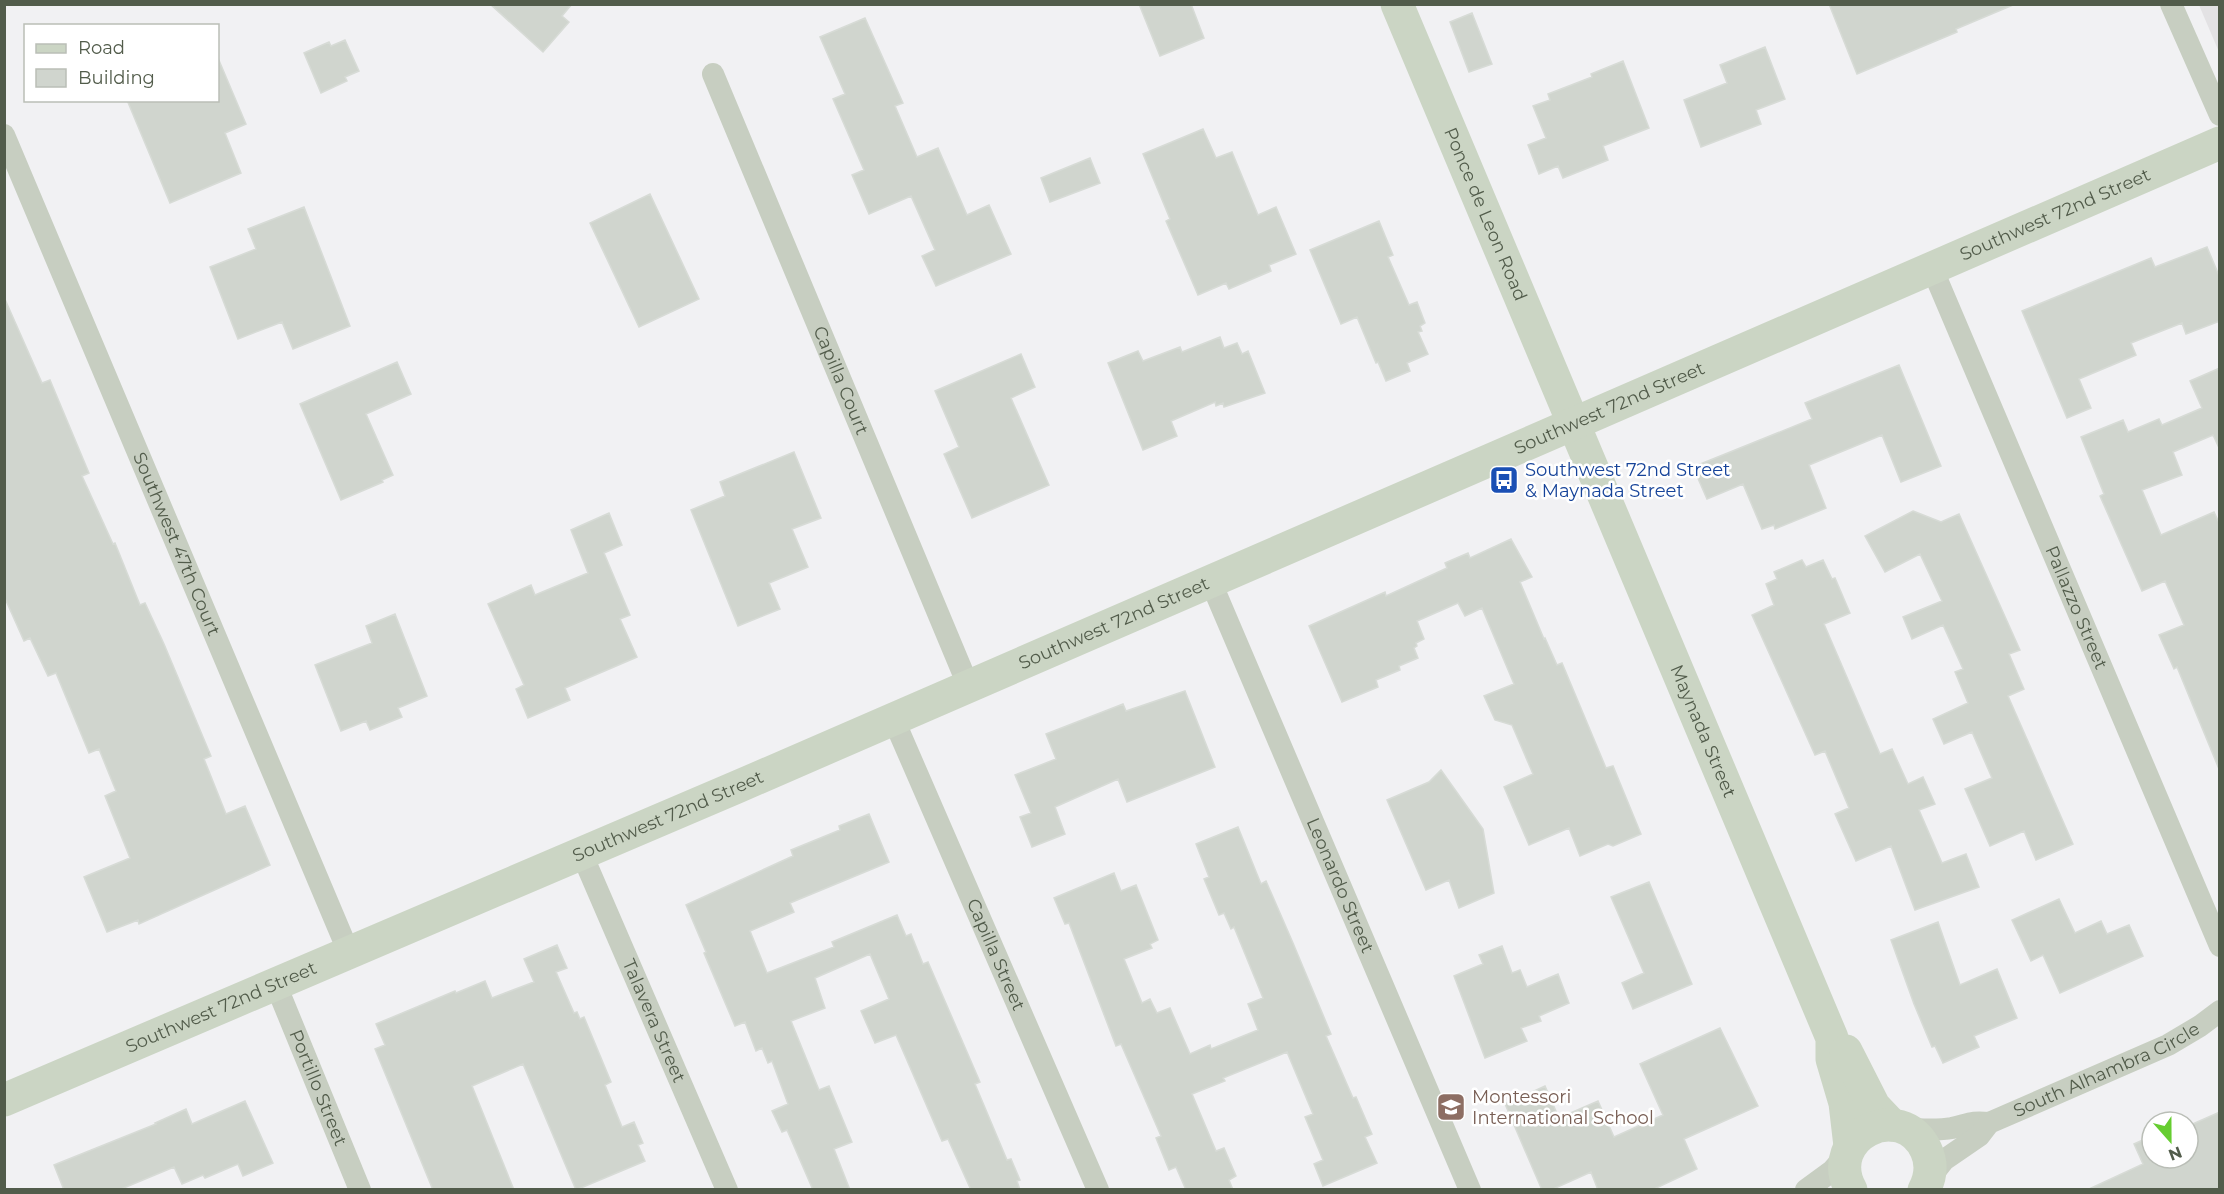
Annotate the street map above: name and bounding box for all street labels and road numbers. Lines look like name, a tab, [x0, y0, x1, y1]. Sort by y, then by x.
street label: Ponce de Leon Road	[1439, 124, 1532, 304]
street label: Southwest 72nd Street	[1956, 164, 2154, 266]
street label: Capilla Court	[808, 323, 873, 438]
street label: Southwest 72nd Street	[1511, 357, 1708, 459]
street label: Southwest 47th Court	[128, 449, 225, 639]
street label: Pallazzo Street	[2040, 542, 2112, 673]
street label: Southwest 72nd Street	[1015, 572, 1213, 674]
street label: Maynada Street	[1665, 662, 1741, 801]
street label: Southwest 72nd Street	[569, 766, 767, 867]
street label: Leonardo Street	[1302, 814, 1379, 956]
street label: Capilla Street	[962, 895, 1030, 1014]
street label: Talavera Street	[618, 956, 690, 1086]
street label: Southwest 72nd Street	[122, 957, 320, 1058]
street label: South Alhambra Circle	[2010, 1018, 2204, 1122]
street label: Portillo Street	[284, 1026, 352, 1149]

